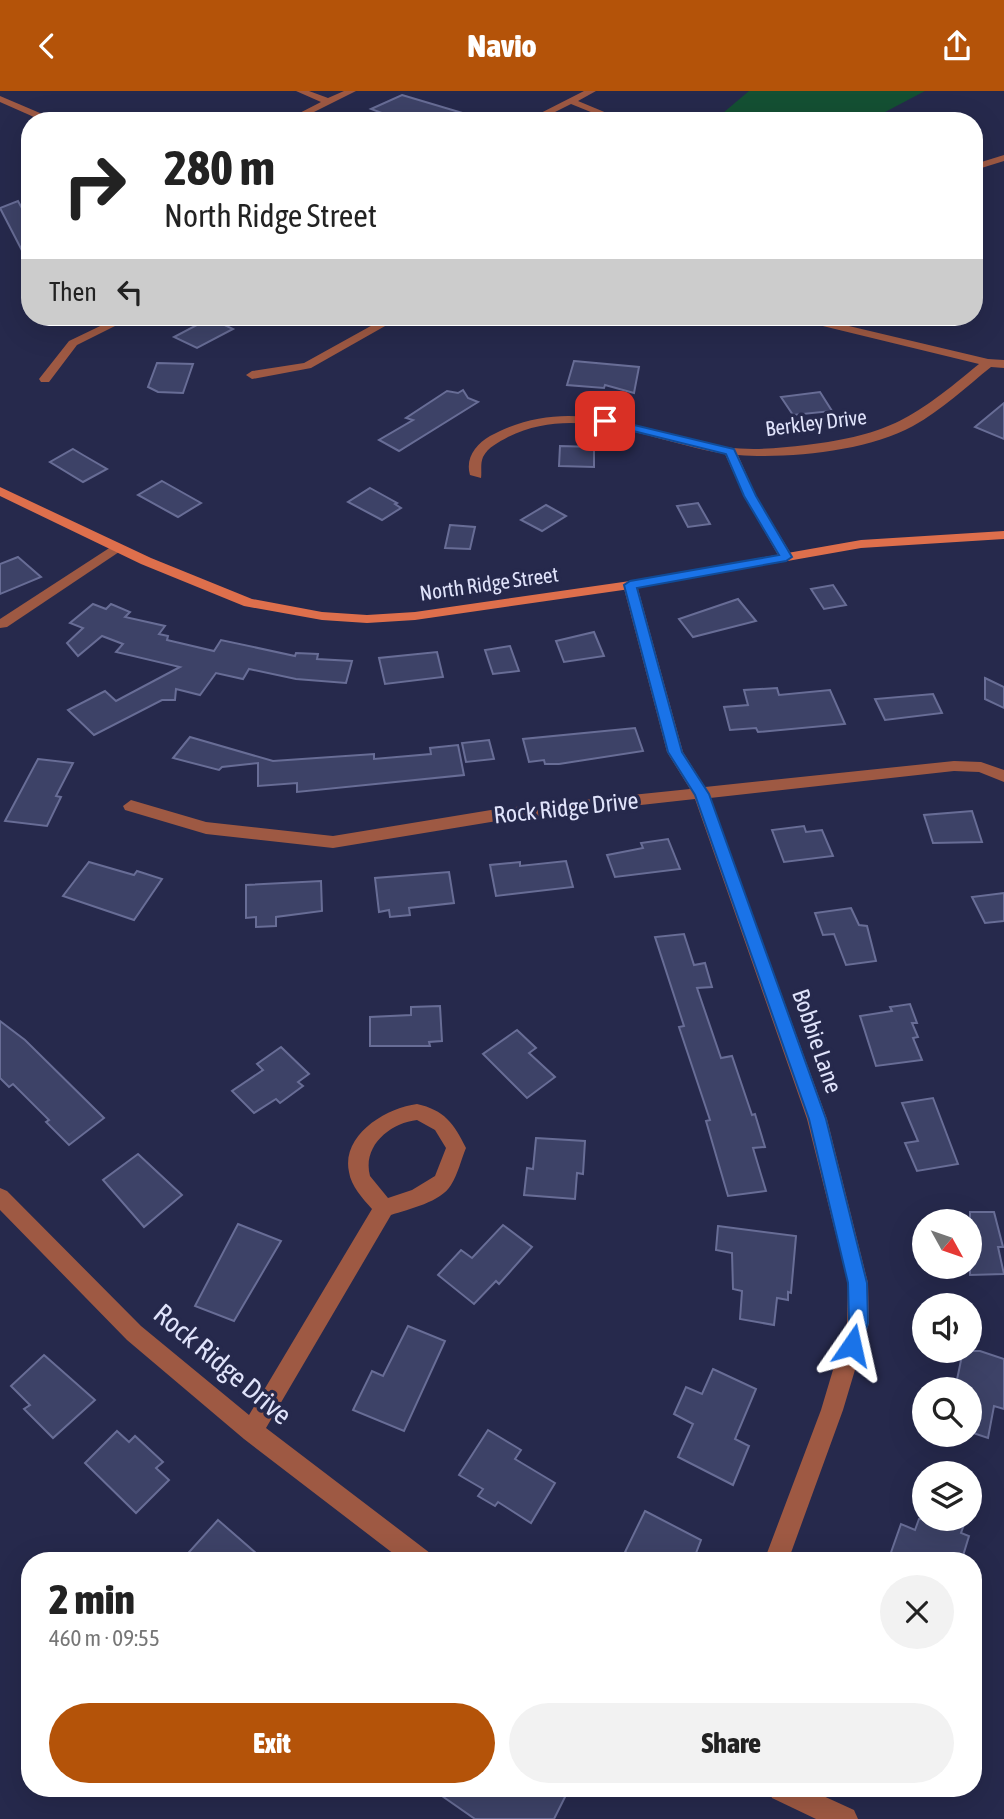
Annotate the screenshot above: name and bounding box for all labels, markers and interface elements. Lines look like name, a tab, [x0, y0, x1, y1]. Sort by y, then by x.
icon: back	[28, 27, 66, 65]
text: Navio	[467, 27, 537, 64]
icon: share	[938, 27, 976, 65]
text: 280 m	[164, 139, 275, 195]
icon: right	[49, 140, 140, 231]
text: North Ridge Street	[164, 197, 377, 234]
icon: left	[111, 273, 149, 311]
text: Then	[49, 277, 97, 307]
pin	[575, 391, 635, 451]
icon: arrive	[586, 402, 624, 440]
street label: Berkley Drive	[764, 404, 868, 440]
street label: North Ridge Street	[418, 561, 560, 605]
street label: Rock Ridge Drive	[492, 786, 640, 829]
street label: Bobbie Lane	[787, 985, 848, 1096]
north arrow	[912, 1209, 982, 1279]
map controls	[912, 1209, 982, 1531]
button: sound	[912, 1293, 982, 1363]
street label: Rock Ridge Drive	[148, 1297, 298, 1431]
position arrow	[815, 1308, 889, 1382]
button: search	[912, 1377, 982, 1447]
button: layers	[912, 1461, 982, 1531]
text: 2 min	[49, 1575, 135, 1623]
button: close	[880, 1575, 954, 1649]
text: 460 m · 09:55	[49, 1625, 160, 1651]
button: Exit	[49, 1703, 495, 1783]
button: Share	[509, 1703, 954, 1783]

